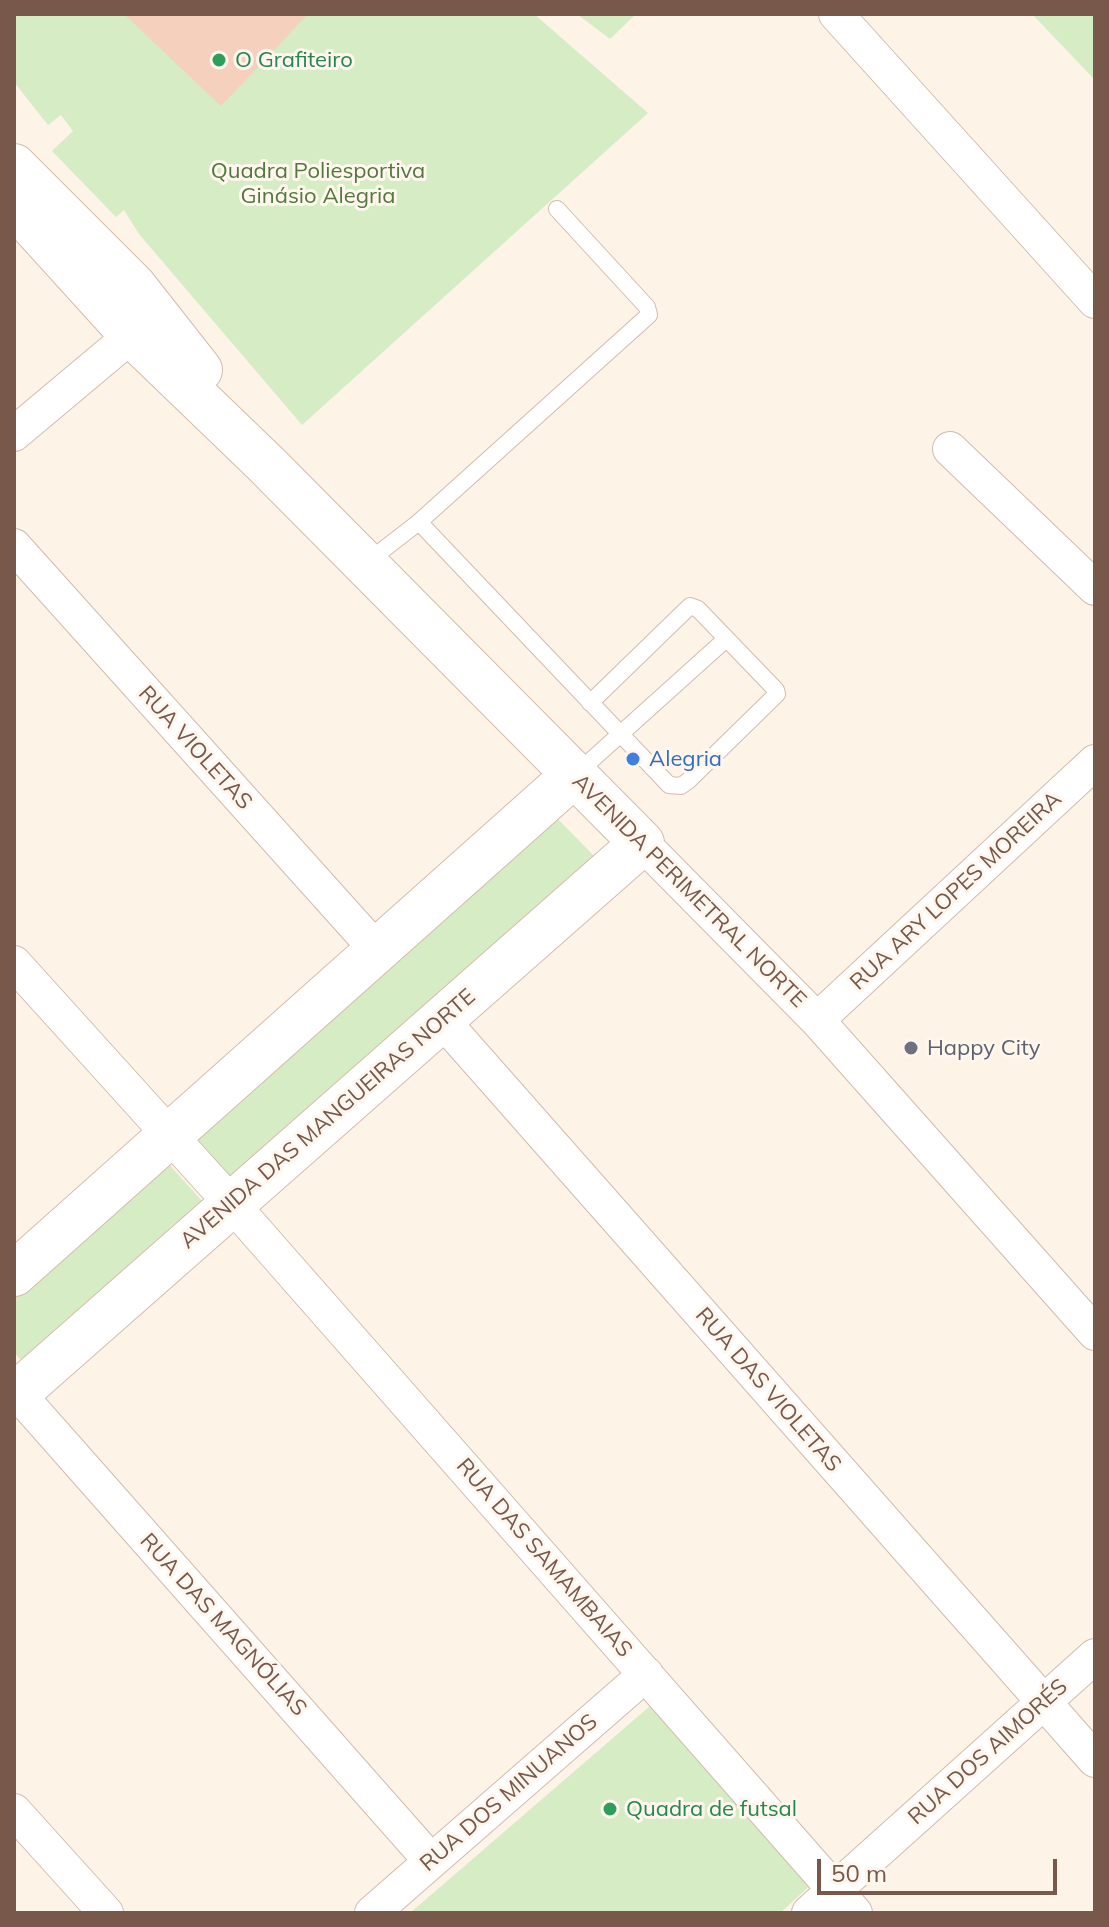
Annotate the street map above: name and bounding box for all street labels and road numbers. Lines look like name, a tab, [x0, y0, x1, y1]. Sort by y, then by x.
street label: RUA VIOLETAS	[133, 681, 257, 815]
street label: AVENIDA PERIMETRAL NORTE	[567, 769, 811, 1013]
street label: RUA ARY LOPES MOREIRA	[845, 786, 1067, 996]
street label: AVENIDA DAS MANGUEIRAS NORTE	[175, 984, 481, 1254]
street label: RUA DAS VIOLETAS	[690, 1303, 846, 1477]
street label: RUA DAS SAMAMBAIAS	[450, 1453, 638, 1663]
street label: RUA DAS MAGNÓLIAS	[134, 1528, 312, 1722]
street label: RUA DOS AIMORÉS	[903, 1673, 1073, 1831]
street label: RUA DOS MINUANOS	[415, 1709, 603, 1877]

